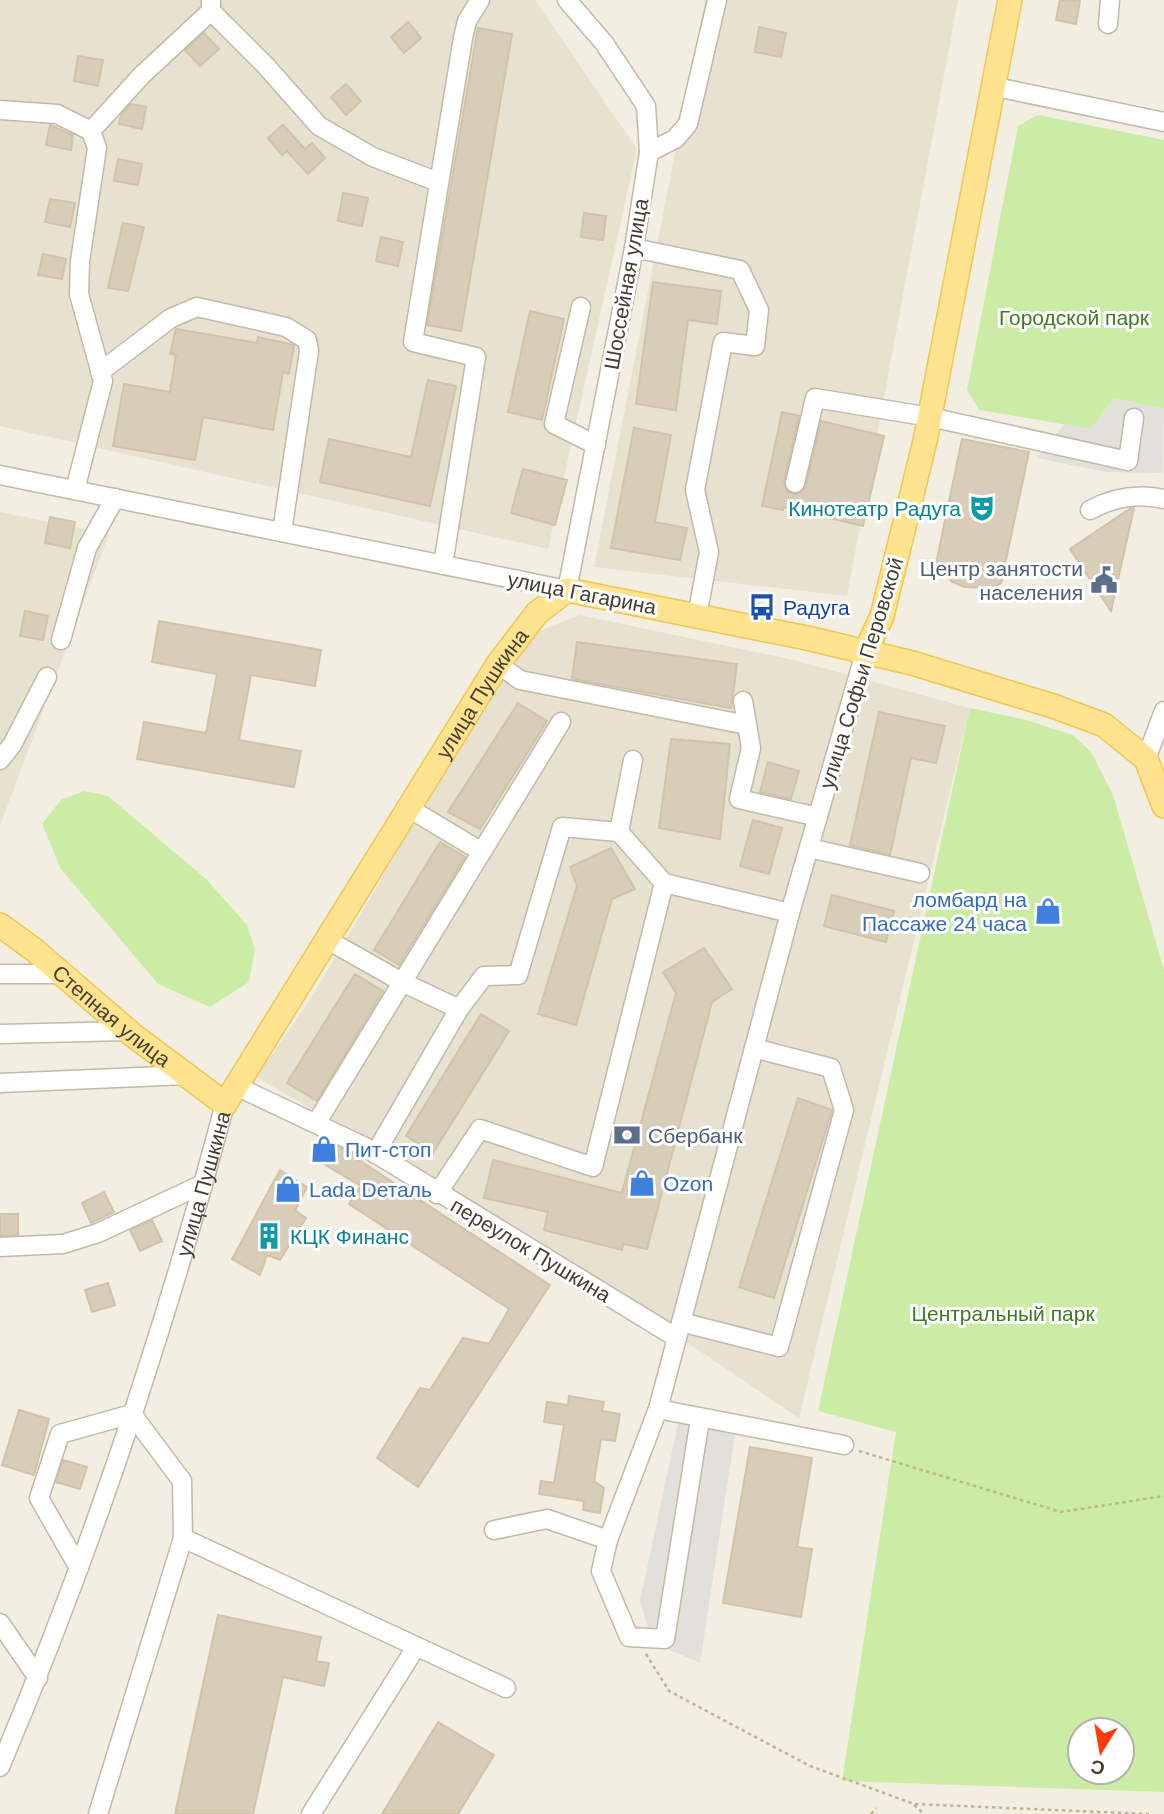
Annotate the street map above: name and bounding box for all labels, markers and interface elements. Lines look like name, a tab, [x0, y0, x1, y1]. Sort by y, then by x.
street label: Шоссейная улица	[600, 196, 652, 371]
park label: Городской парк	[999, 306, 1150, 329]
theatre icon: Кинотеатр Радуга	[967, 493, 997, 523]
place label: Кинотеатр Радуга	[788, 497, 961, 520]
street label: улица Софьи Перовской	[815, 555, 907, 791]
place label: Центр занятости населения	[920, 557, 1083, 604]
public building icon: Центр занятости населения	[1089, 565, 1119, 595]
street label: улица Гагарина	[506, 567, 659, 619]
bus stop icon: Радуга	[747, 592, 777, 622]
place label: Радуга	[783, 596, 850, 619]
street label: улица Пушкина	[431, 624, 533, 762]
place label: ломбард на Пассаже 24 часа	[862, 888, 1027, 935]
shop icon: ломбард на Пассаже 24 часа	[1033, 896, 1063, 926]
street label: Степная улица	[48, 960, 175, 1071]
street label: улица Пушкина	[171, 1108, 234, 1259]
bank icon: Сбербанк	[612, 1120, 642, 1150]
place label: Сбербанк	[648, 1124, 743, 1147]
shop icon: Пит-стоп	[309, 1134, 339, 1164]
place label: Пит-стоп	[345, 1138, 431, 1161]
shop icon: Ozon	[627, 1168, 657, 1198]
place label: Ozon	[663, 1172, 713, 1195]
shop icon: Lada Dеталь	[273, 1174, 303, 1204]
place label: Lada Dеталь	[309, 1178, 432, 1201]
street label: переулок Пушкина	[447, 1193, 615, 1307]
building icon: КЦК Финанс	[254, 1221, 284, 1251]
place label: КЦК Финанс	[290, 1225, 409, 1248]
park label: Центральный парк	[911, 1302, 1095, 1325]
north arrow	[1066, 1716, 1136, 1786]
text: С	[1089, 1756, 1107, 1779]

